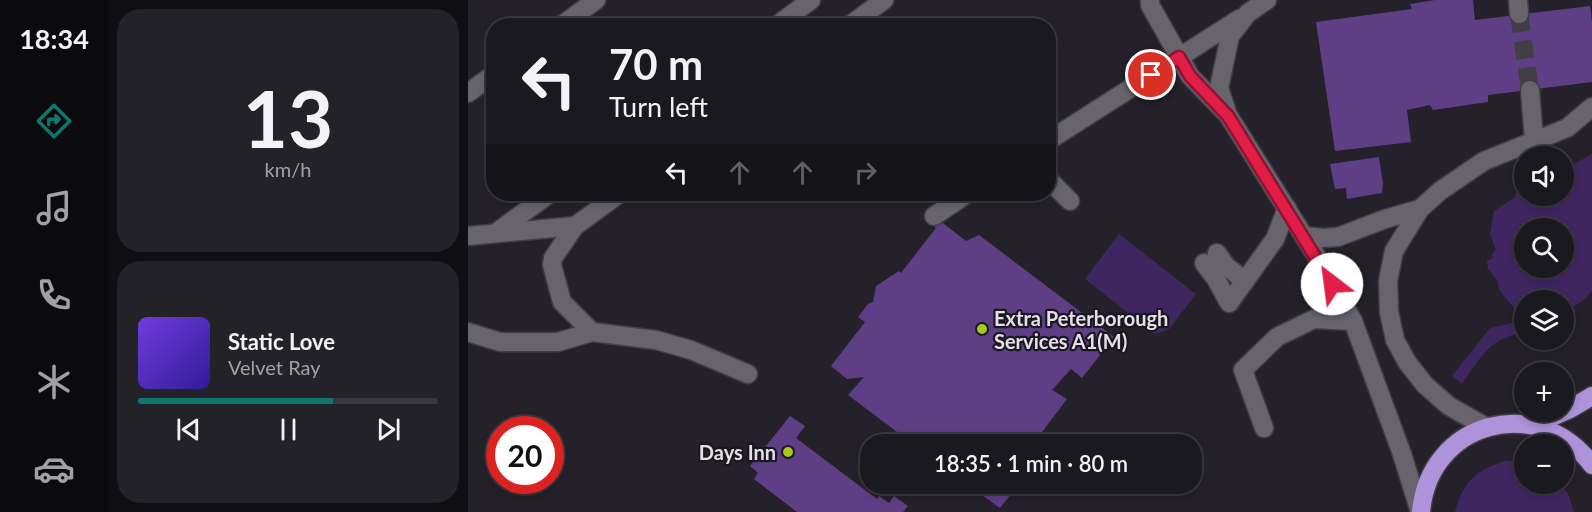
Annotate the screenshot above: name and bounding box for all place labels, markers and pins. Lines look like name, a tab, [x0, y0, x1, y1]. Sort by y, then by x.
pin	[1125, 49, 1176, 100]
place label: Extra Peterborough Services A1(M)	[994, 306, 1168, 353]
marker: Extra Peterborough Services A1(M)	[975, 322, 989, 336]
place label: Days Inn	[699, 440, 776, 464]
marker: Days Inn	[781, 445, 795, 459]

